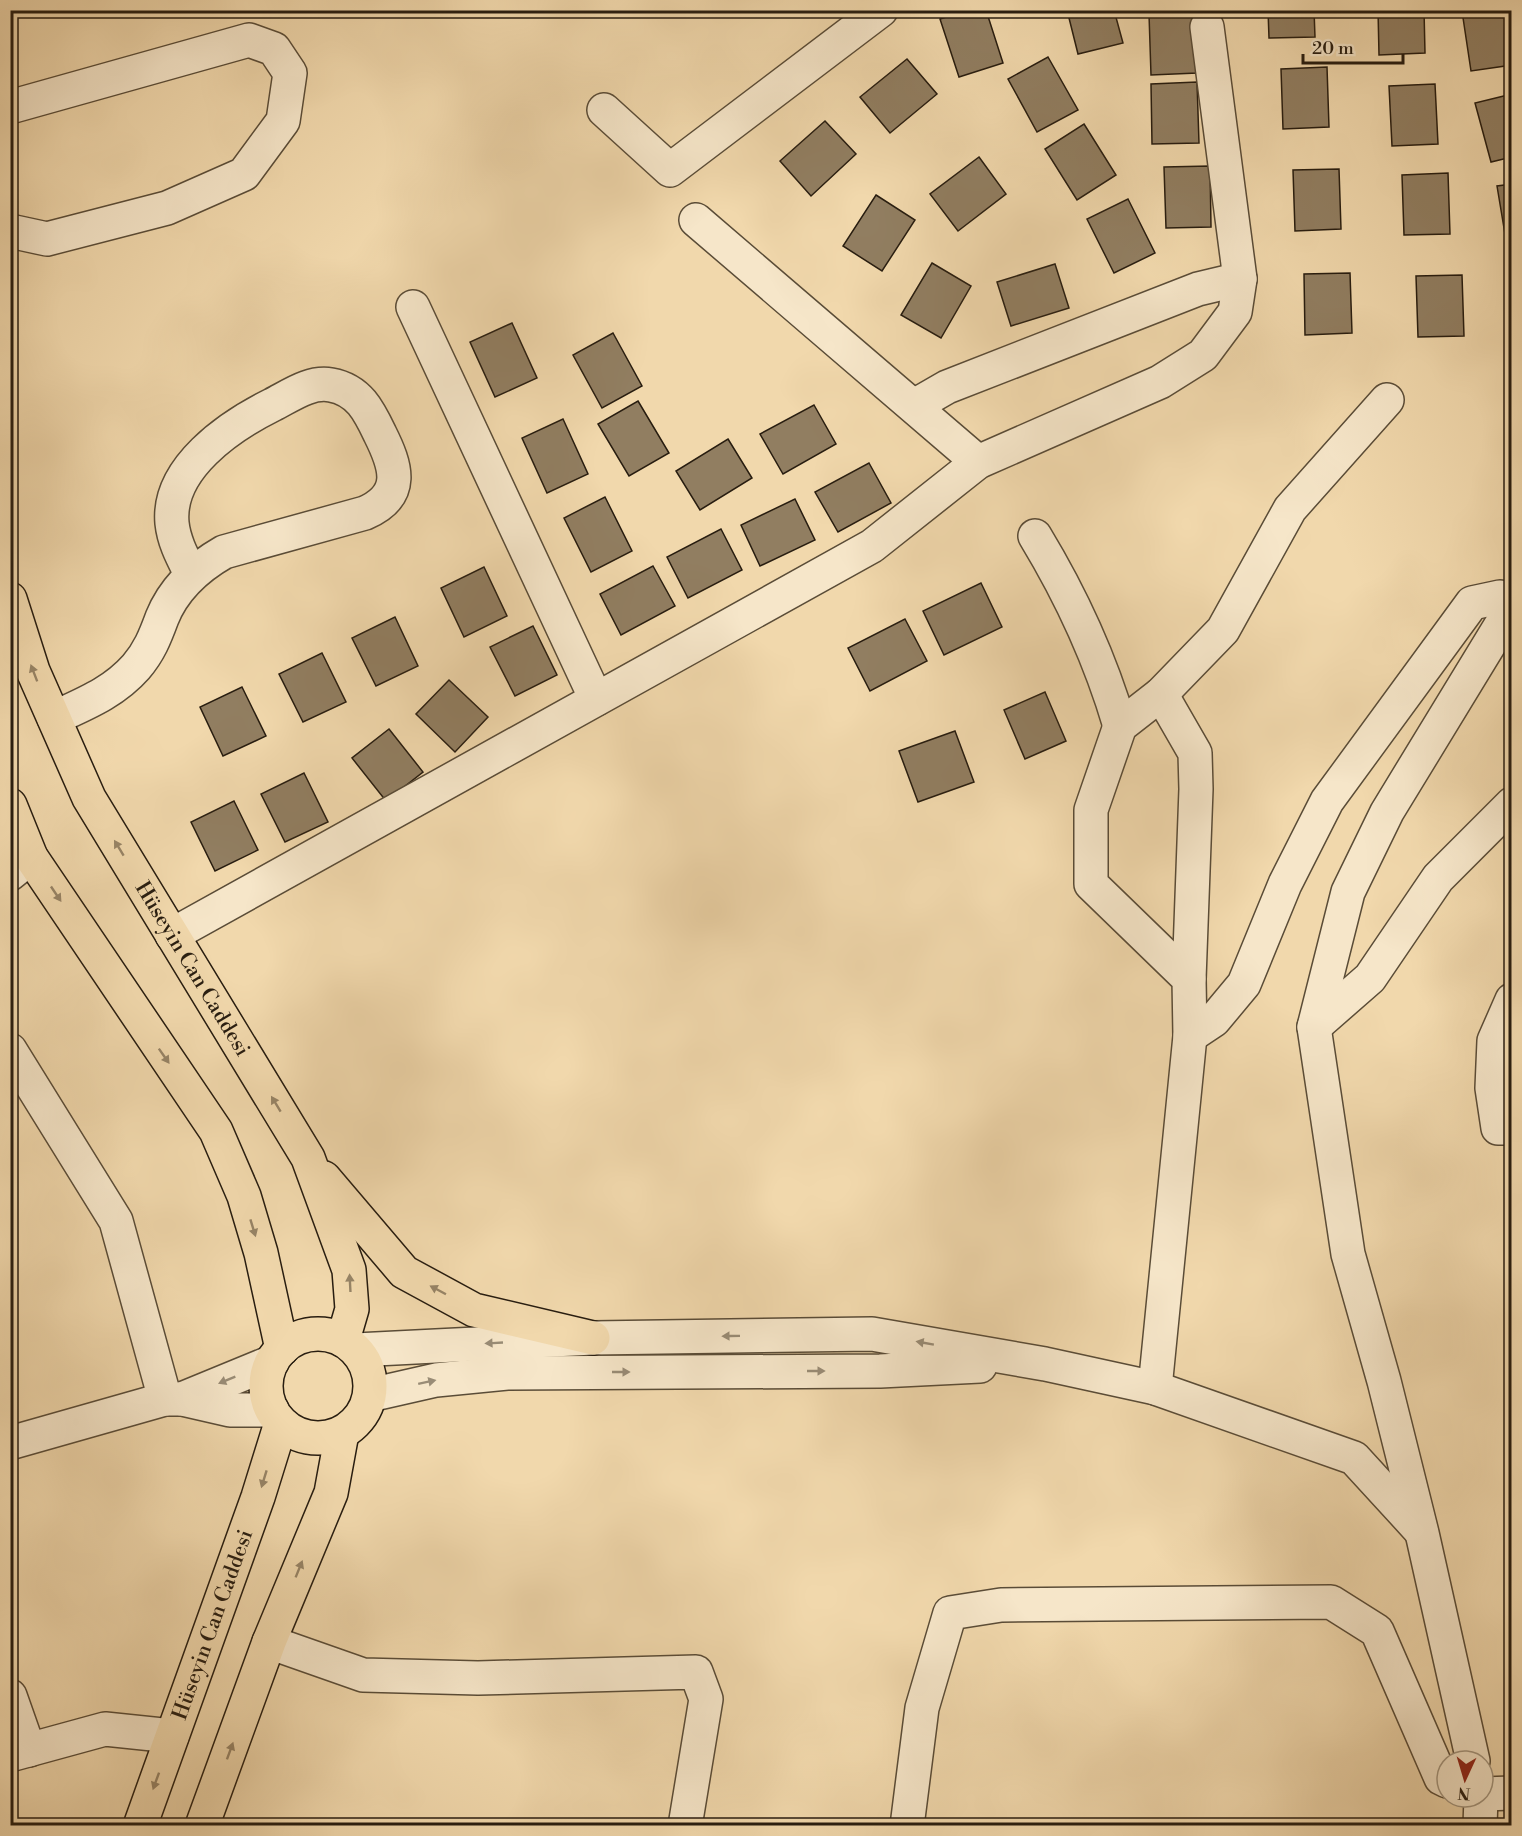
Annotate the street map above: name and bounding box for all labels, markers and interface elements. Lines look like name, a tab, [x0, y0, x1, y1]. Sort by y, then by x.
scale bar	[1303, 27, 1404, 65]
text: 20 m	[1312, 37, 1354, 60]
one-way arrow	[29, 664, 39, 682]
one-way arrow	[114, 840, 125, 856]
street label: Hüseyin Can Caddesi	[129, 877, 255, 1061]
one-way arrow	[50, 886, 61, 902]
one-way arrow	[158, 1048, 170, 1064]
one-way arrow	[270, 1096, 281, 1113]
one-way arrow	[249, 1219, 258, 1237]
one-way arrow	[346, 1274, 355, 1293]
one-way arrow	[429, 1285, 446, 1295]
one-way arrow	[721, 1331, 740, 1341]
one-way arrow	[484, 1338, 503, 1347]
one-way arrow	[915, 1338, 934, 1347]
one-way arrow	[807, 1366, 826, 1376]
one-way arrow	[612, 1367, 631, 1377]
one-way arrow	[217, 1375, 235, 1385]
one-way arrow	[418, 1377, 437, 1386]
one-way arrow	[258, 1470, 268, 1488]
street label: Hüseyin Can Caddesi	[167, 1526, 259, 1724]
one-way arrow	[294, 1559, 304, 1577]
one-way arrow	[225, 1742, 235, 1760]
north arrow	[1435, 1749, 1495, 1809]
one-way arrow	[150, 1772, 160, 1790]
text: N	[1457, 1783, 1471, 1803]

